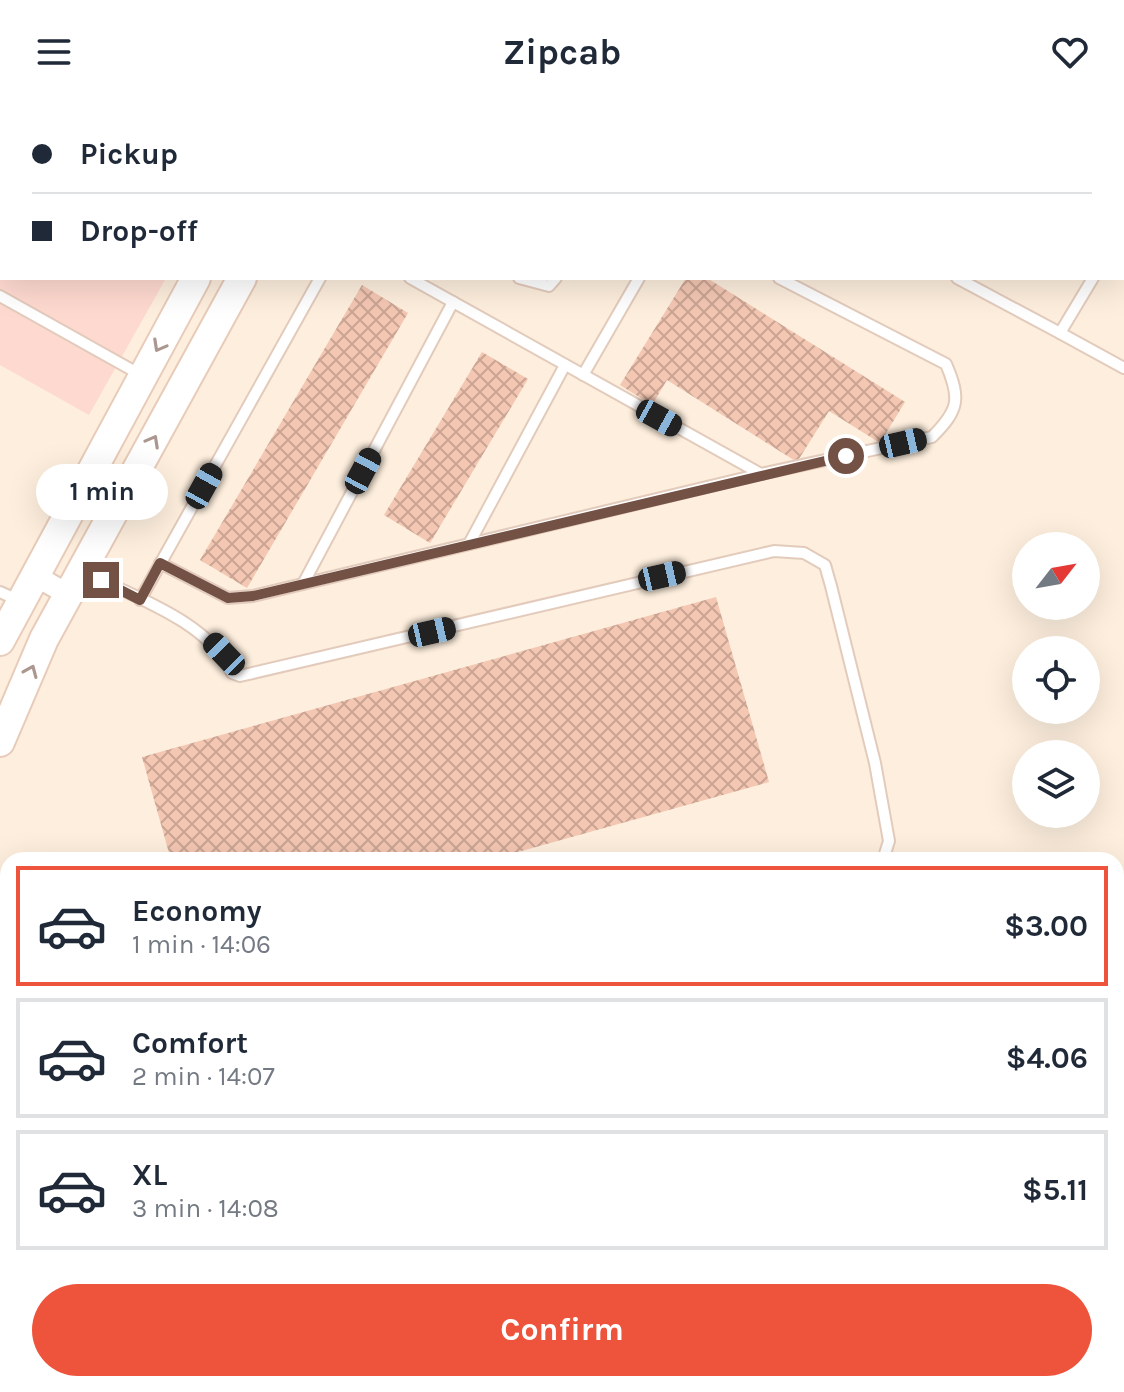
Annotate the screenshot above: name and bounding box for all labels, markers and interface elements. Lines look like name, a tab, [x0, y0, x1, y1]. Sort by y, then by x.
icon: menu	[32, 30, 76, 74]
icon: heart	[1048, 30, 1092, 74]
text: Zipcab	[503, 31, 621, 73]
text: Pickup	[80, 136, 178, 172]
text: Drop-off	[80, 213, 198, 249]
one-way arrow	[153, 338, 169, 352]
car	[632, 396, 686, 440]
car	[877, 426, 929, 460]
one-way arrow	[143, 435, 158, 449]
route start	[828, 438, 864, 474]
car	[341, 444, 385, 498]
car	[182, 459, 226, 513]
callout: 1 min	[35, 464, 167, 520]
text: 1 min	[69, 476, 135, 507]
north arrow	[1012, 532, 1100, 620]
map controls	[1012, 532, 1100, 828]
car	[636, 559, 688, 593]
route end	[83, 562, 119, 598]
car	[406, 615, 458, 649]
car	[199, 628, 249, 680]
button: locate	[1012, 636, 1100, 724]
one-way arrow	[21, 664, 37, 679]
button: layers	[1012, 740, 1100, 828]
icon: car	[36, 890, 108, 962]
text: Economy	[132, 893, 262, 929]
text: $3.00	[1004, 908, 1088, 944]
text: 1 min · 14:06	[132, 929, 271, 960]
icon: car	[36, 1022, 108, 1094]
text: Comfort	[132, 1025, 248, 1061]
text: $4.06	[1006, 1040, 1088, 1076]
text: 2 min · 14:07	[132, 1061, 275, 1092]
icon: car	[36, 1154, 108, 1226]
text: XL	[132, 1157, 167, 1193]
text: $5.11	[1022, 1172, 1088, 1208]
text: 3 min · 14:08	[132, 1193, 279, 1224]
button: Confirm	[32, 1284, 1092, 1376]

